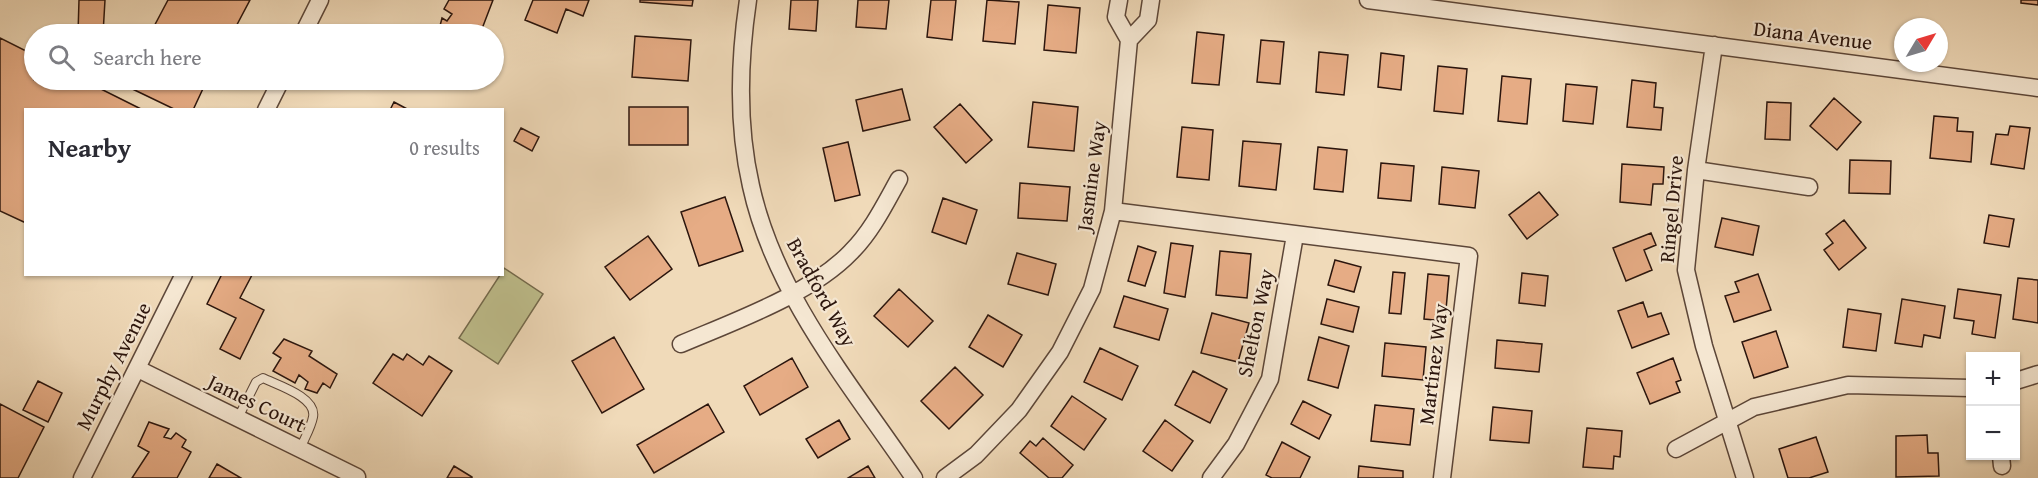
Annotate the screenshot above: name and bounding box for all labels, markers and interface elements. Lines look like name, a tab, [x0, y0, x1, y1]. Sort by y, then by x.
street label: Diana Avenue	[1752, 12, 1874, 58]
north arrow	[1894, 18, 1948, 72]
search box	[24, 24, 504, 90]
icon: search	[45, 41, 78, 74]
text: Search here	[93, 41, 202, 73]
street label: Jasmine Way	[1067, 118, 1114, 236]
text: Nearby	[48, 128, 131, 167]
text: 0 results	[409, 133, 480, 162]
street label: Ringel Drive	[1651, 154, 1691, 264]
street label: Bradford Way	[779, 232, 865, 353]
street label: Shelton Way	[1228, 266, 1282, 380]
street label: Murphy Avenue	[67, 296, 159, 435]
street label: Martinez Way	[1410, 301, 1456, 426]
map controls	[1966, 352, 2020, 460]
button: +	[1966, 352, 2020, 406]
street label: James Court	[200, 365, 312, 440]
button: −	[1966, 406, 2020, 460]

